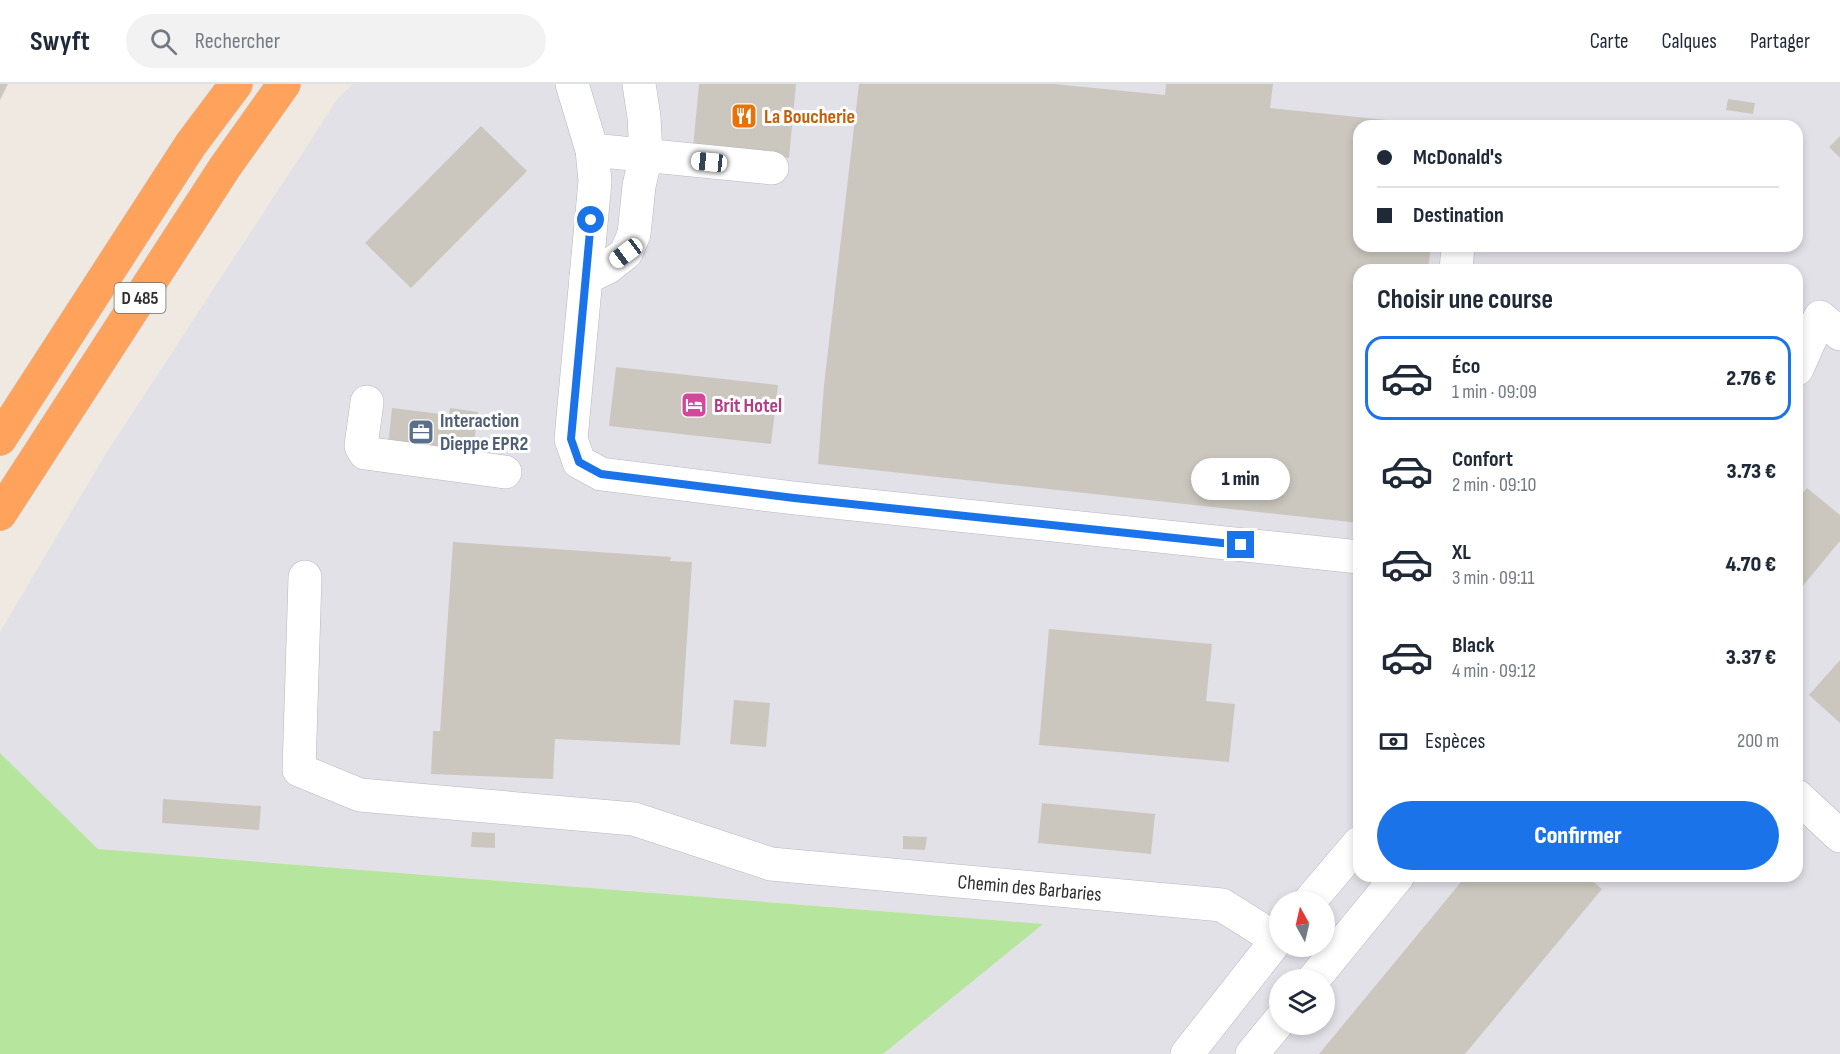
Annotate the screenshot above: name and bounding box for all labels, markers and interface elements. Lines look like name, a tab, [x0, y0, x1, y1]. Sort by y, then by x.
search box	[126, 14, 546, 68]
text: Swyft	[30, 25, 90, 58]
icon: search	[147, 25, 180, 58]
text: Rechercher	[195, 28, 280, 55]
text: Carte	[1590, 29, 1629, 54]
text: Calques	[1662, 29, 1717, 54]
text: Partager	[1750, 29, 1810, 54]
restaurant icon: La Boucherie	[729, 101, 759, 131]
place label: La Boucherie	[764, 105, 855, 129]
text: McDonald's	[1413, 144, 1502, 171]
car	[690, 151, 728, 173]
text: Destination	[1413, 202, 1504, 229]
route start	[577, 206, 604, 233]
car	[606, 235, 646, 271]
road number: D 485	[114, 283, 166, 313]
text: Choisir une course	[1377, 284, 1553, 316]
icon: car	[1380, 351, 1434, 405]
text: Éco	[1452, 353, 1480, 380]
text: 2.76 €	[1726, 365, 1776, 392]
text: 1 min · 09:09	[1452, 380, 1537, 404]
hotel icon: Brit Hotel	[679, 390, 709, 420]
place label: Brit Hotel	[714, 394, 782, 418]
place label: Interaction Dieppe EPR2	[440, 409, 528, 456]
office icon: Interaction Dieppe EPR2	[406, 417, 436, 447]
icon: car	[1380, 444, 1434, 498]
text: Confort	[1452, 446, 1513, 473]
callout: 1 min	[1192, 458, 1290, 500]
text: 3.73 €	[1727, 458, 1776, 485]
text: 1 min	[1221, 467, 1260, 491]
text: 2 min · 09:10	[1452, 473, 1536, 497]
route end	[1227, 531, 1254, 558]
icon: car	[1380, 537, 1434, 591]
text: XL	[1452, 539, 1471, 566]
text: 4.70 €	[1725, 551, 1776, 578]
text: 3 min · 09:11	[1452, 566, 1535, 590]
icon: car	[1380, 630, 1434, 684]
text: Black	[1452, 632, 1494, 659]
text: 3.37 €	[1726, 644, 1776, 671]
text: 4 min · 09:12	[1452, 659, 1536, 683]
icon: cash	[1377, 725, 1410, 758]
text: Espèces	[1425, 728, 1485, 755]
text: 200 m	[1737, 729, 1779, 753]
button: Confirmer	[1377, 801, 1779, 870]
street label: Chemin des Barbaries	[957, 870, 1103, 907]
north arrow	[1269, 891, 1335, 957]
map controls	[1269, 891, 1335, 1035]
button: layers	[1269, 969, 1335, 1035]

